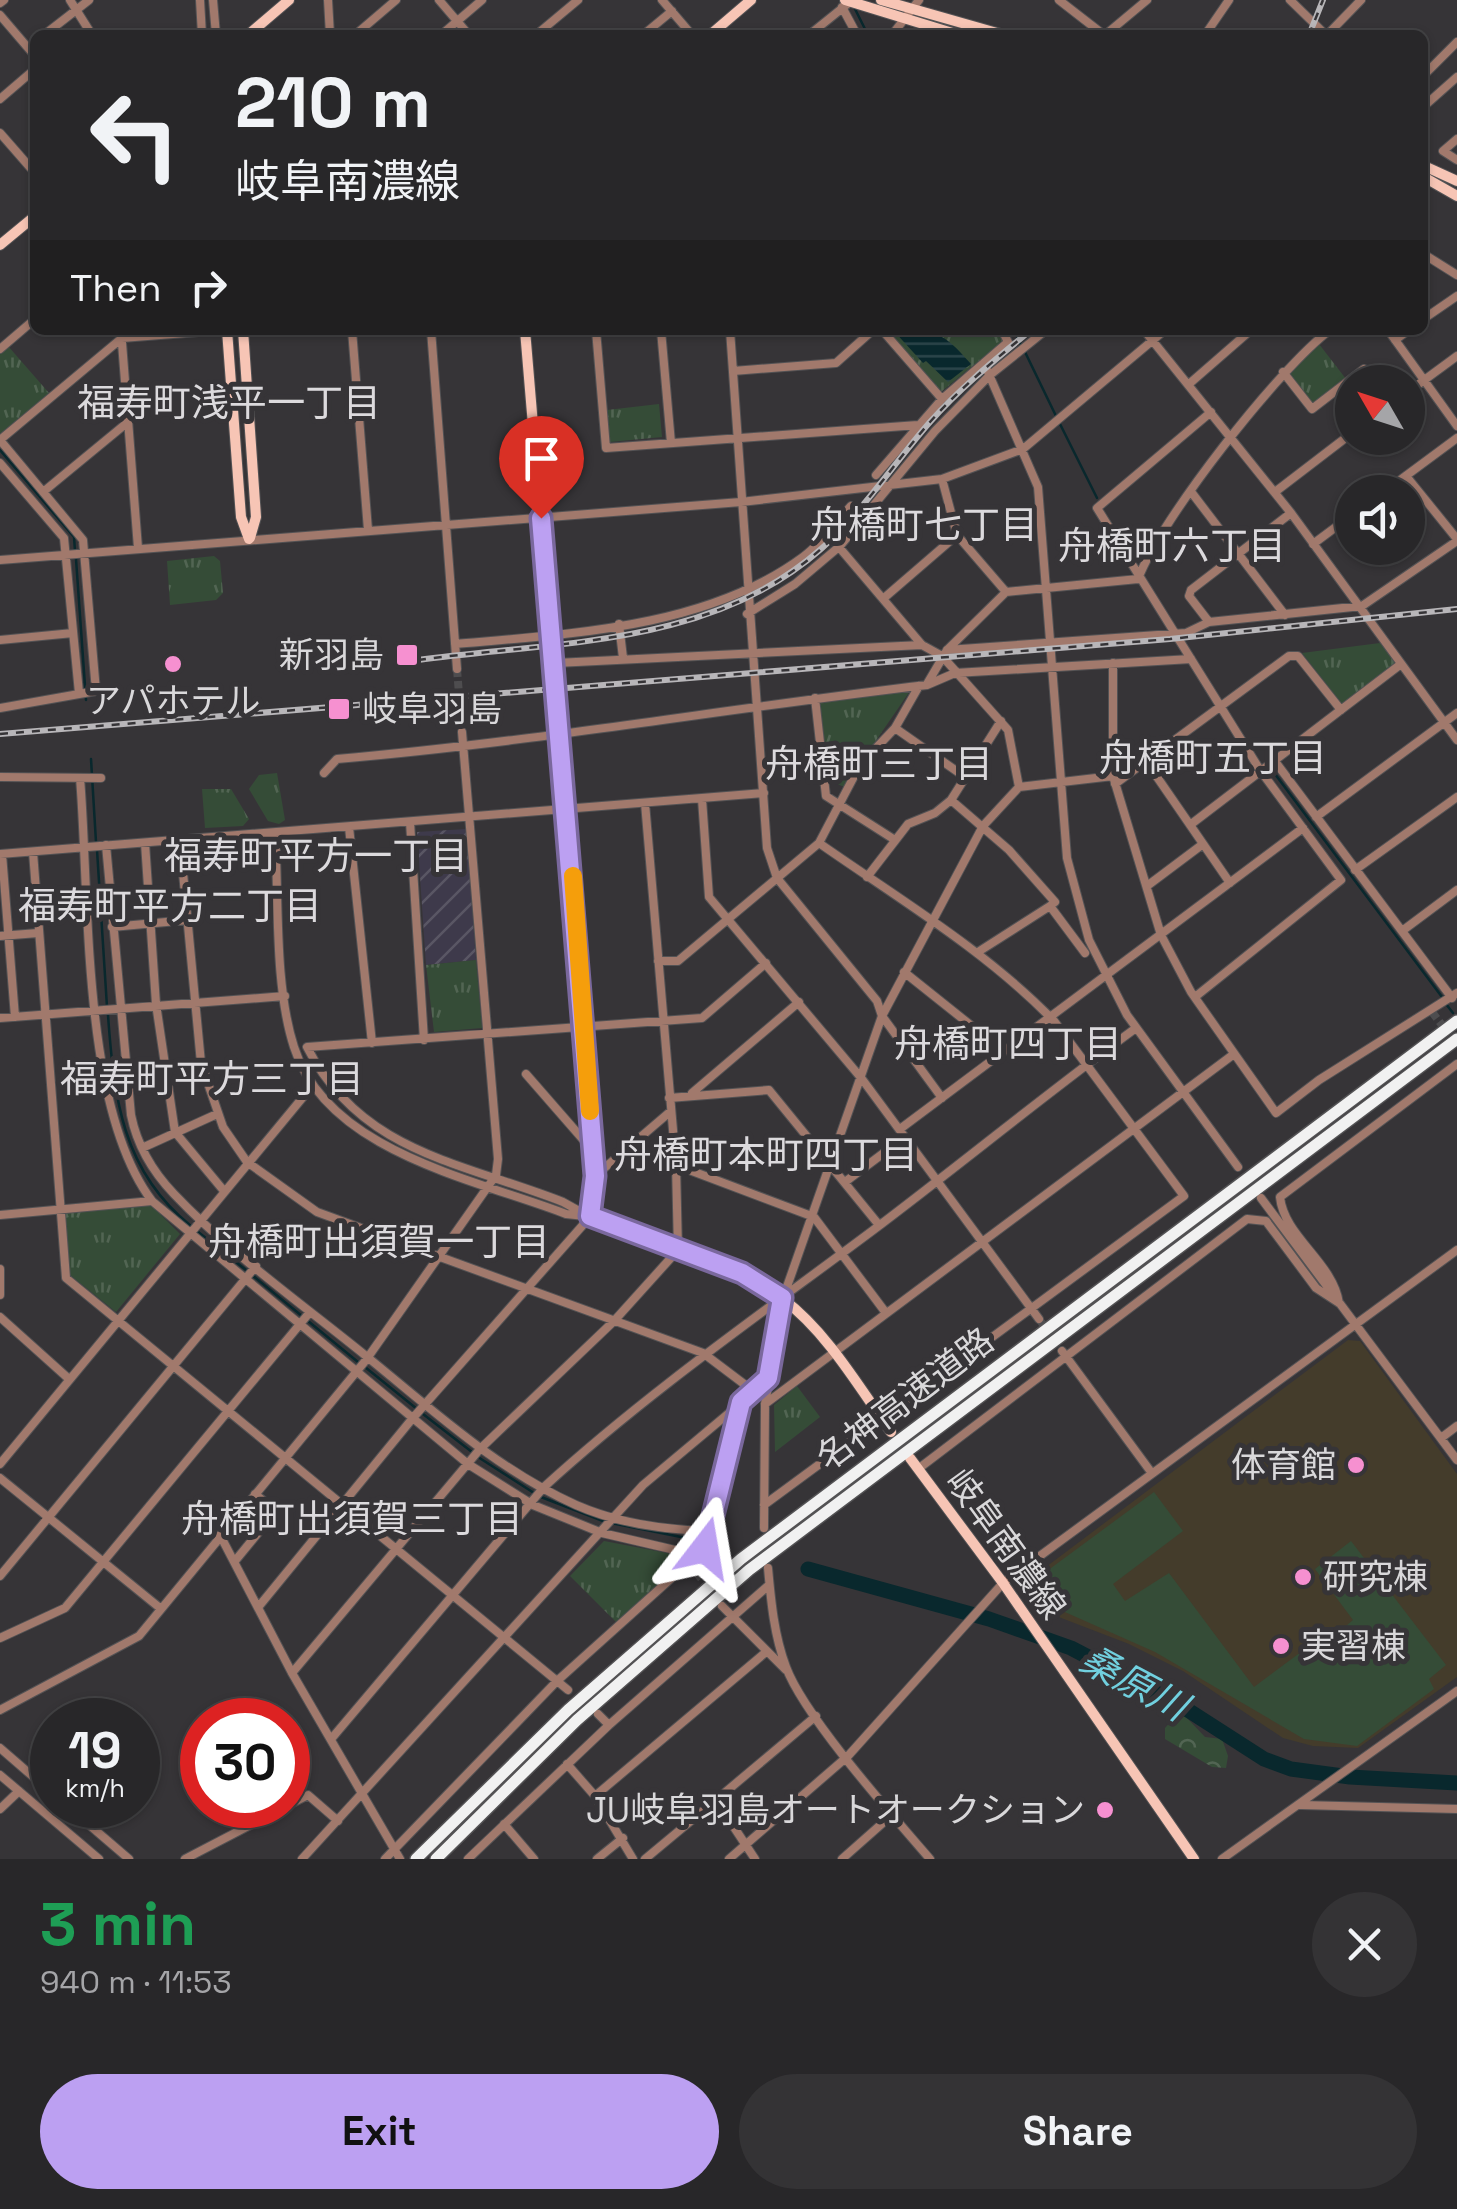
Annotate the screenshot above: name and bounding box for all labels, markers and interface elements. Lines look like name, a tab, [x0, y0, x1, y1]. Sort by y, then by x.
text: 210 m	[235, 58, 431, 147]
icon: left	[70, 70, 200, 200]
text: 岐阜南濃線	[235, 153, 460, 210]
icon: right	[181, 260, 236, 315]
text: Then	[70, 264, 161, 312]
north arrow	[1335, 365, 1425, 455]
map controls	[1335, 365, 1425, 565]
district label: 福寿町浅平一丁目	[77, 379, 381, 427]
pin	[499, 416, 584, 519]
icon: arrive	[514, 431, 569, 486]
button: sound	[1335, 475, 1425, 565]
district label: 舟橋町七丁目	[810, 501, 1038, 549]
district label: 舟橋町六丁目	[1058, 522, 1286, 570]
place label: 新羽島	[279, 633, 384, 677]
marker: 新羽島	[394, 642, 420, 668]
marker: アパホテル	[162, 653, 184, 675]
place label: アパホテル	[86, 679, 260, 723]
place label: 岐阜羽島	[362, 687, 502, 731]
marker: 岐阜羽島	[326, 696, 352, 722]
district label: 舟橋町五丁目	[1099, 734, 1327, 782]
district label: 舟橋町三丁目	[765, 740, 993, 788]
district label: 福寿町平方一丁目	[164, 832, 468, 880]
district label: 福寿町平方二丁目	[18, 882, 322, 930]
district label: 舟橋町四丁目	[894, 1020, 1122, 1068]
district label: 福寿町平方三丁目	[60, 1055, 364, 1103]
district label: 舟橋町本町四丁目	[614, 1131, 918, 1179]
district label: 舟橋町出須賀一丁目	[208, 1218, 550, 1266]
street label: 名神高速道路	[808, 1318, 1002, 1480]
place label: 体育館	[1231, 1443, 1336, 1487]
marker: 体育館	[1345, 1454, 1367, 1476]
street label: 岐阜南濃線	[937, 1460, 1075, 1628]
district label: 舟橋町出須賀三丁目	[181, 1495, 523, 1543]
position arrow	[653, 1496, 757, 1600]
place label: 研究棟	[1323, 1555, 1428, 1599]
marker: 研究棟	[1292, 1566, 1314, 1588]
place label: 実習棟	[1301, 1624, 1406, 1668]
water label: 桑原川	[1072, 1635, 1199, 1733]
marker: 実習棟	[1270, 1635, 1292, 1657]
speed limit sign: 30	[180, 1698, 310, 1828]
text: 19	[68, 1719, 122, 1783]
text: km/h	[65, 1772, 125, 1804]
place label: JU岐阜羽島オートオークション	[586, 1788, 1085, 1832]
marker: JU岐阜羽島オートオークション	[1094, 1799, 1116, 1821]
text: 3 min	[40, 1886, 196, 1963]
button: close	[1312, 1892, 1417, 1997]
text: 940 m · 11:53	[40, 1962, 232, 2002]
button: Exit	[40, 2074, 719, 2189]
button: Share	[739, 2074, 1417, 2189]

